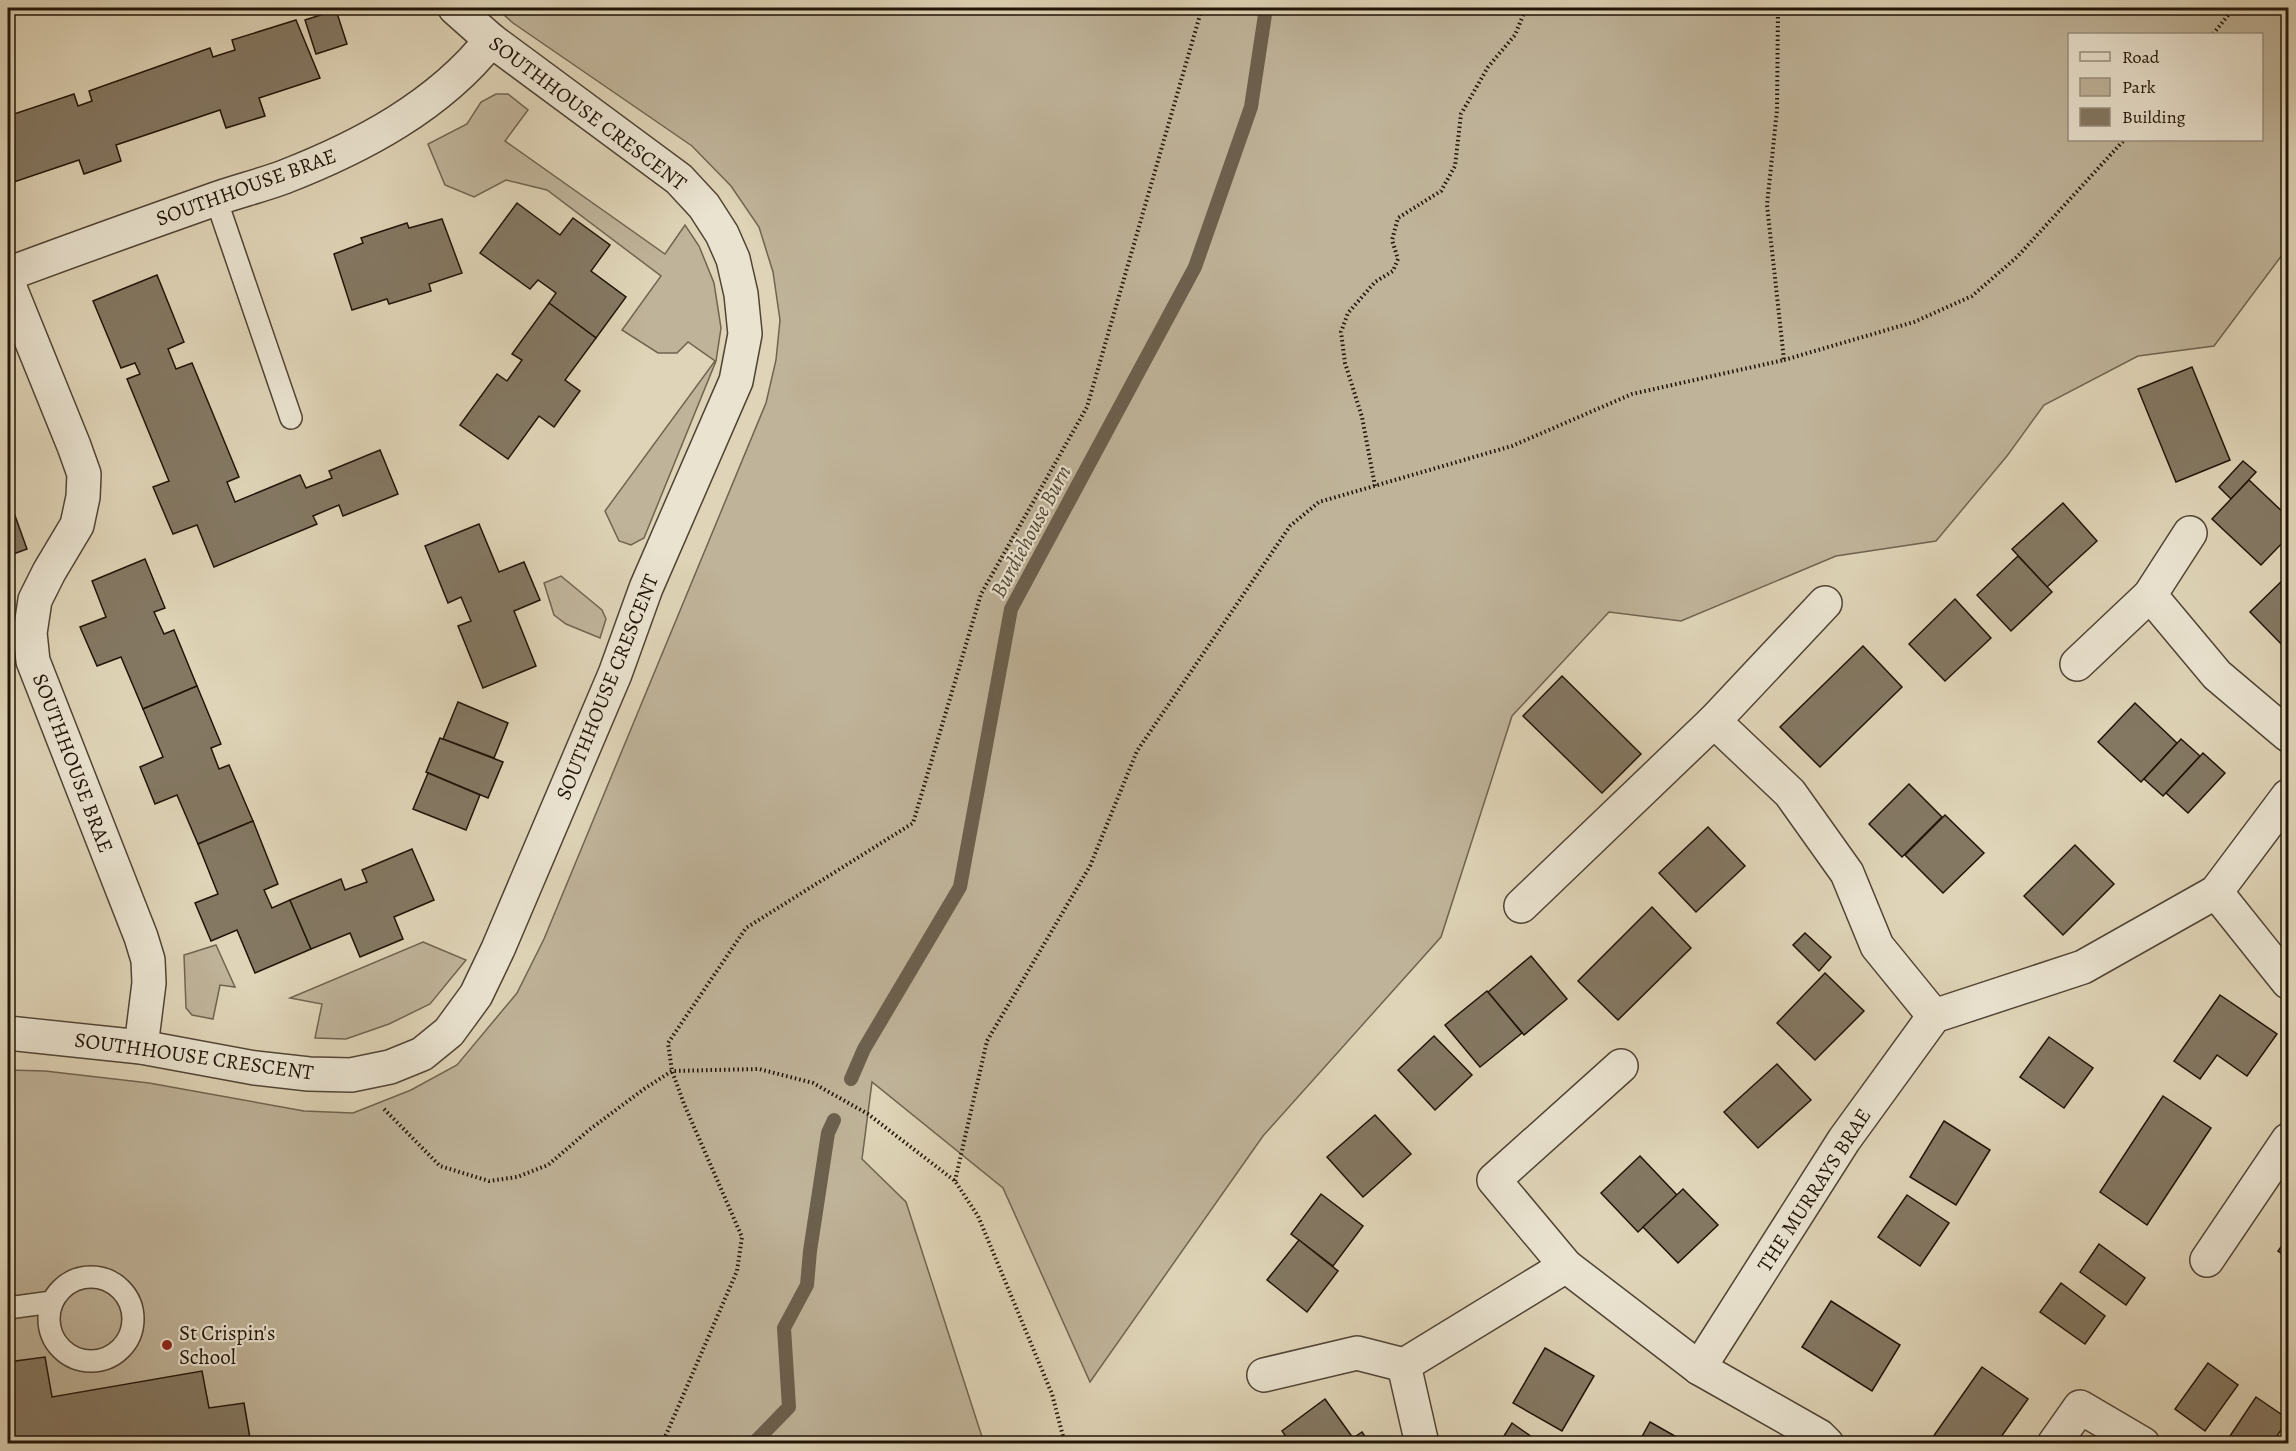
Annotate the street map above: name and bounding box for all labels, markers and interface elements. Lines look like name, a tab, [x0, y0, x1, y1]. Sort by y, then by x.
street label: SOUTHHOUSE CRESCENT	[483, 29, 693, 197]
legend	[2068, 33, 2263, 141]
text: Road	[2122, 45, 2160, 69]
text: Park	[2122, 75, 2156, 99]
text: Building	[2122, 105, 2186, 129]
street label: SOUTHHOUSE BRAE	[152, 141, 340, 233]
water label: Burdiehouse Burn	[983, 460, 1078, 603]
street label: SOUTHHOUSE CRESCENT	[549, 570, 665, 804]
street label: SOUTHHOUSE BRAE	[26, 669, 120, 857]
street label: SOUTHHOUSE CRESCENT	[73, 1025, 316, 1087]
street label: THE MURRAYS BRAE	[1751, 1103, 1877, 1277]
place label: St Crispin's School	[179, 1319, 275, 1371]
marker: St Crispin's School	[160, 1338, 174, 1352]

